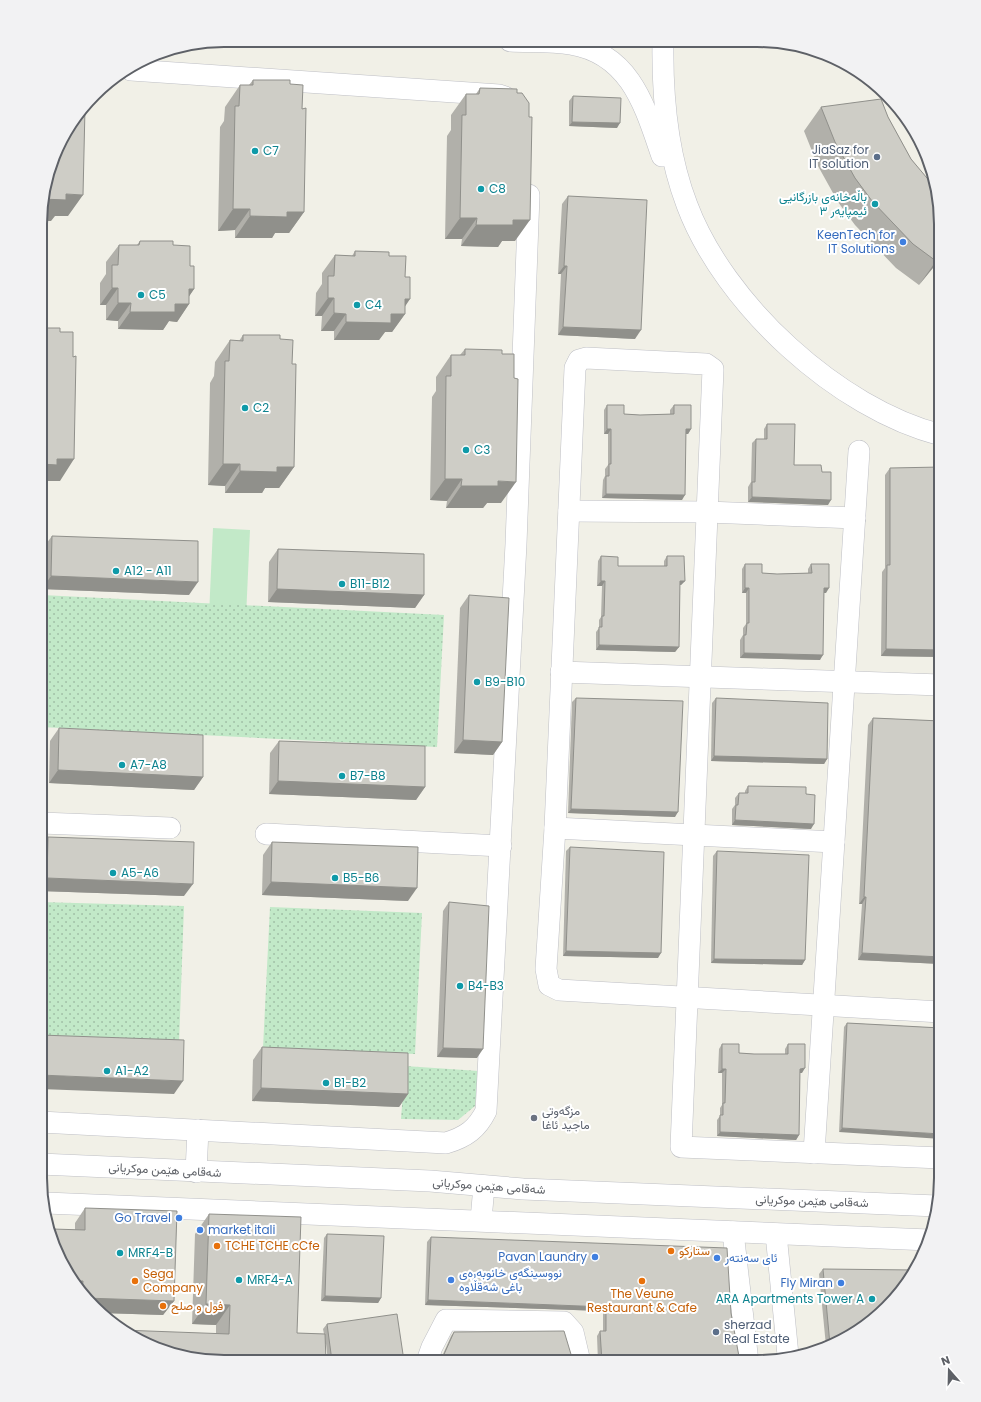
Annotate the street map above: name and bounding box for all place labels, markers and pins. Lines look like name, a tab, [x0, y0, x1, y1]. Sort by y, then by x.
place label: JiaSaz for IT solution	[809, 141, 870, 172]
place label: C7	[263, 142, 279, 159]
marker: C7	[250, 146, 260, 156]
marker: JiaSaz for IT solution	[872, 152, 882, 162]
place label: C8	[489, 180, 506, 197]
marker: C8	[476, 184, 486, 194]
place label: باڵەخانەی بازرگانیی ئیمپایەر ٣	[779, 188, 867, 219]
marker: باڵەخانەی بازرگانیی ئیمپایەر ٣	[870, 199, 880, 209]
place label: KeenTech for IT Solutions	[817, 226, 896, 257]
marker: KeenTech for IT Solutions	[898, 237, 908, 247]
place label: C5	[149, 286, 166, 303]
marker: C5	[136, 290, 146, 300]
place label: C4	[365, 296, 382, 313]
marker: C4	[352, 300, 362, 310]
place label: C2	[253, 399, 269, 416]
marker: C2	[240, 403, 250, 413]
place label: C3	[474, 441, 490, 458]
marker: C3	[461, 445, 471, 455]
place label: A12 - A11	[124, 562, 172, 579]
marker: A12 - A11	[111, 566, 121, 576]
place label: B11-B12	[350, 575, 390, 592]
marker: B11-B12	[337, 579, 347, 589]
place label: B9-B10	[485, 673, 525, 690]
marker: B9-B10	[472, 677, 482, 687]
place label: A7-A8	[130, 756, 167, 773]
marker: A7-A8	[117, 760, 127, 770]
place label: B7-B8	[350, 767, 385, 784]
marker: B7-B8	[337, 771, 347, 781]
place label: A5-A6	[121, 864, 159, 881]
marker: A5-A6	[108, 868, 118, 878]
place label: B5-B6	[343, 869, 379, 886]
marker: B5-B6	[330, 873, 340, 883]
place label: B4-B3	[468, 977, 504, 994]
marker: B4-B3	[455, 981, 465, 991]
place label: A1-A2	[115, 1062, 149, 1079]
marker: A1-A2	[102, 1066, 112, 1076]
place label: B1-B2	[334, 1074, 366, 1091]
marker: B1-B2	[321, 1078, 331, 1088]
place label: مزگەوتی ماجید ئاغا	[542, 1102, 590, 1133]
marker: مزگەوتی ماجید ئاغا	[529, 1113, 539, 1123]
place label: Go Travel	[115, 1209, 171, 1226]
marker: Go Travel	[174, 1213, 184, 1223]
place label: market itali	[208, 1221, 276, 1238]
marker: market itali	[195, 1225, 205, 1235]
place label: TCHE TCHE cCfe	[225, 1237, 320, 1254]
marker: TCHE TCHE cCfe	[212, 1241, 222, 1251]
place label: ستاركو	[679, 1242, 710, 1259]
place label: MRF4-B	[128, 1244, 173, 1261]
marker: ستاركو	[666, 1246, 676, 1256]
marker: MRF4-B	[115, 1248, 125, 1258]
place label: Pavan Laundry	[498, 1248, 587, 1265]
place label: ئای سەنتەر	[724, 1249, 778, 1266]
marker: Pavan Laundry	[590, 1252, 600, 1262]
marker: ئای سەنتەر	[712, 1253, 722, 1263]
place label: نووسینگەی خانوبەرەی باغی شەقڵاوە	[459, 1264, 562, 1295]
place label: Sega Company	[143, 1265, 203, 1296]
place label: MRF4-A	[247, 1271, 293, 1288]
place label: Fly Miran	[780, 1274, 833, 1291]
marker: MRF4-A	[234, 1275, 244, 1285]
marker: نووسینگەی خانوبەرەی باغی شەقڵاوە	[446, 1275, 456, 1285]
marker: Sega Company	[130, 1276, 140, 1286]
marker: The Veune Restaurant & Cafe	[637, 1276, 647, 1286]
marker: Fly Miran	[836, 1278, 846, 1288]
place label: The Veune Restaurant & Cafe	[587, 1285, 697, 1316]
place label: ARA Apartments Tower A	[716, 1290, 864, 1307]
marker: ARA Apartments Tower A	[867, 1294, 877, 1304]
place label: فول و صلح	[171, 1297, 223, 1315]
marker: فول و صلح	[158, 1301, 168, 1311]
place label: sherzad Real Estate	[724, 1316, 790, 1347]
marker: sherzad Real Estate	[711, 1327, 721, 1337]

